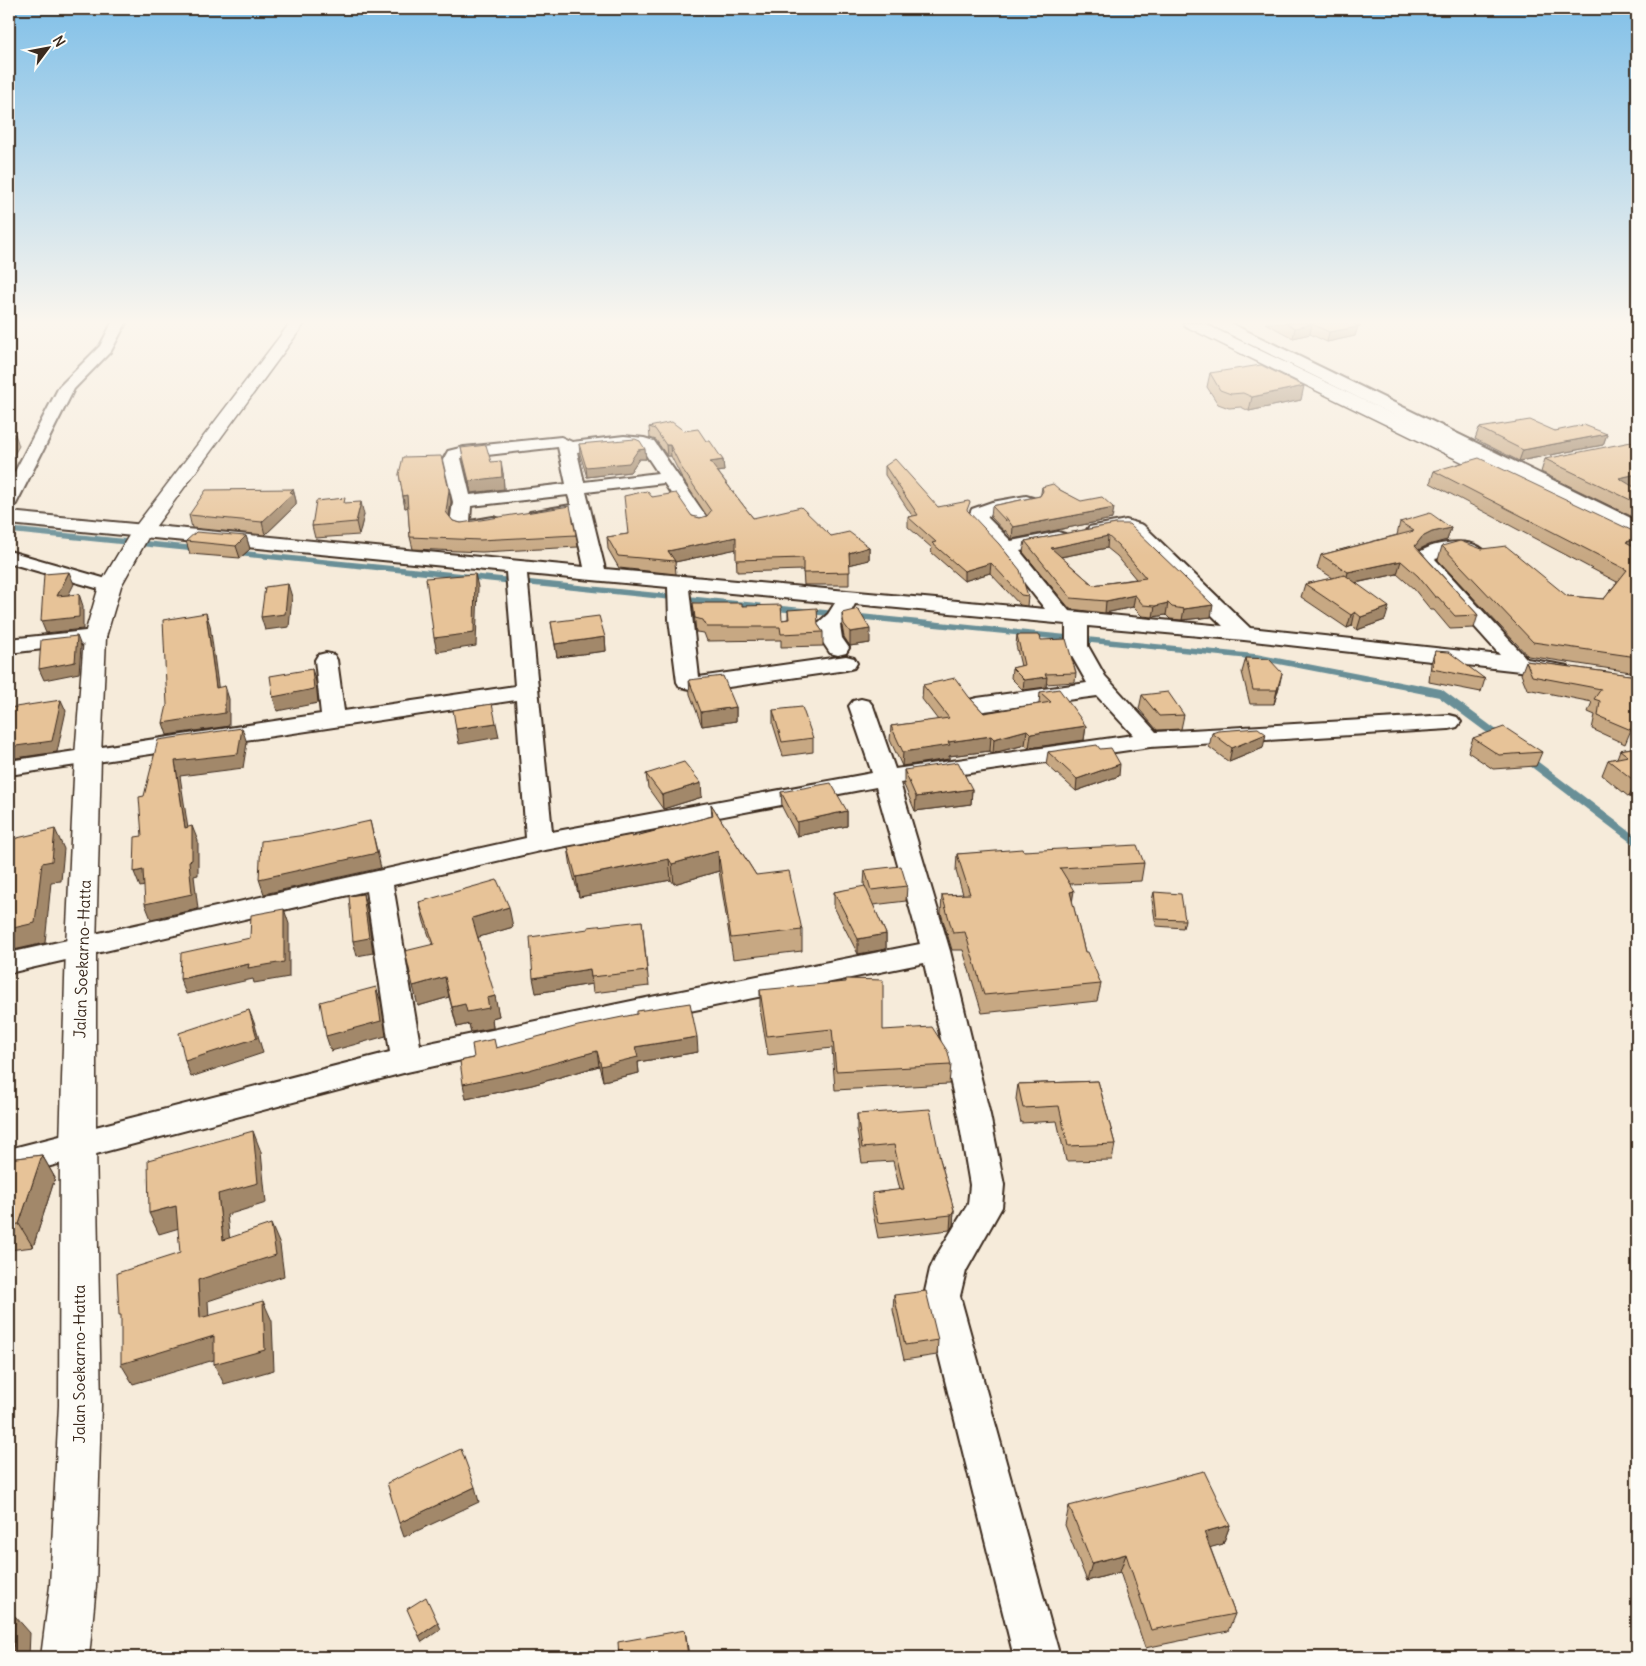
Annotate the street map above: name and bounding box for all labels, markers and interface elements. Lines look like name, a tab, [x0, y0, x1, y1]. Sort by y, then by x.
north arrow	[22, 22, 72, 72]
text: N	[49, 32, 69, 50]
street label: Jalan Soekarno-Hatta	[69, 879, 95, 1039]
street label: Jalan Soekarno-Hatta	[69, 1285, 89, 1443]

